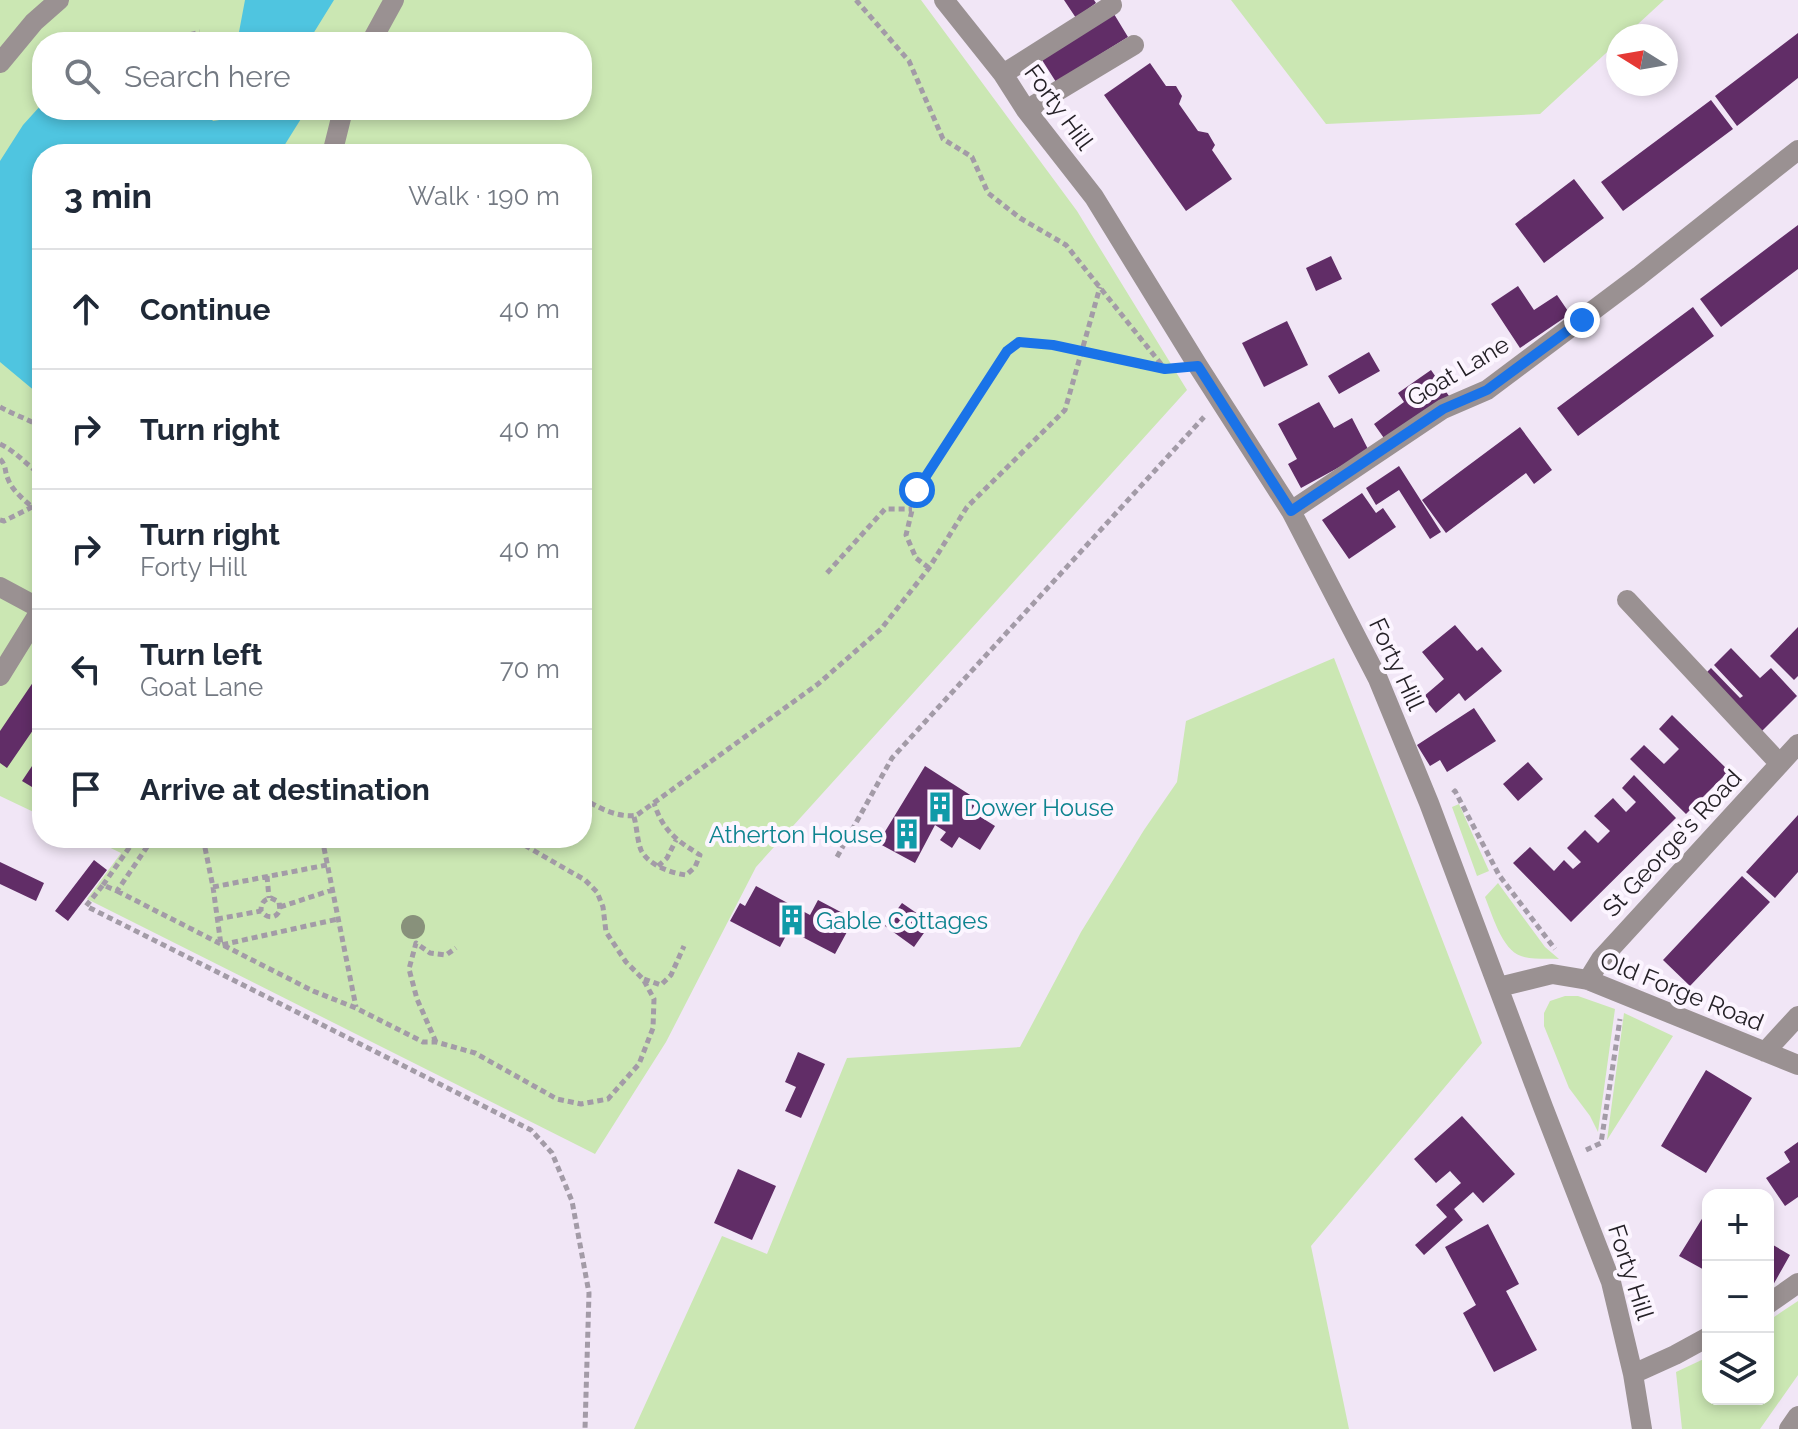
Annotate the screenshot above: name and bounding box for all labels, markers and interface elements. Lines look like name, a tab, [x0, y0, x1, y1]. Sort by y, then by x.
north arrow	[1606, 24, 1678, 96]
search box	[32, 32, 592, 120]
icon: search	[60, 54, 104, 98]
text: Search here	[124, 59, 291, 94]
street label: Forty Hill	[1018, 59, 1100, 156]
text: 3 min	[64, 176, 152, 216]
text: Walk · 190 m	[408, 181, 560, 211]
icon: ahead	[64, 287, 108, 331]
text: Continue	[140, 292, 271, 327]
text: 40 m	[499, 294, 560, 324]
route end	[1564, 302, 1600, 338]
street label: Goat Lane	[1402, 329, 1514, 413]
icon: right	[64, 407, 108, 451]
text: Turn right	[140, 412, 280, 447]
text: 40 m	[499, 414, 560, 444]
route start	[899, 472, 935, 508]
text: Turn right	[140, 517, 280, 552]
icon: right	[64, 527, 108, 571]
text: 40 m	[499, 534, 560, 564]
text: Forty Hill	[140, 552, 247, 582]
street label: Forty Hill	[1363, 613, 1431, 715]
text: Turn left	[140, 637, 262, 672]
icon: left	[64, 647, 108, 691]
text: 70 m	[500, 654, 560, 684]
text: Goat Lane	[140, 672, 263, 702]
street label: St George's Road	[1596, 763, 1748, 923]
icon: arrive	[64, 767, 108, 811]
text: Arrive at destination	[140, 772, 430, 807]
building icon: Dower House	[923, 790, 957, 824]
place label: Dower House	[964, 793, 1114, 822]
building icon: Atherton House	[890, 817, 924, 851]
place label: Atherton House	[709, 820, 883, 849]
building icon: Gable Cottages	[775, 903, 809, 937]
place label: Gable Cottages	[816, 906, 988, 935]
street label: Old Forge Road	[1596, 945, 1768, 1037]
map controls	[1702, 1189, 1774, 1405]
button: +	[1702, 1189, 1774, 1261]
street label: Forty Hill	[1602, 1221, 1660, 1324]
button: −	[1702, 1261, 1774, 1333]
button: layers	[1702, 1333, 1774, 1405]

